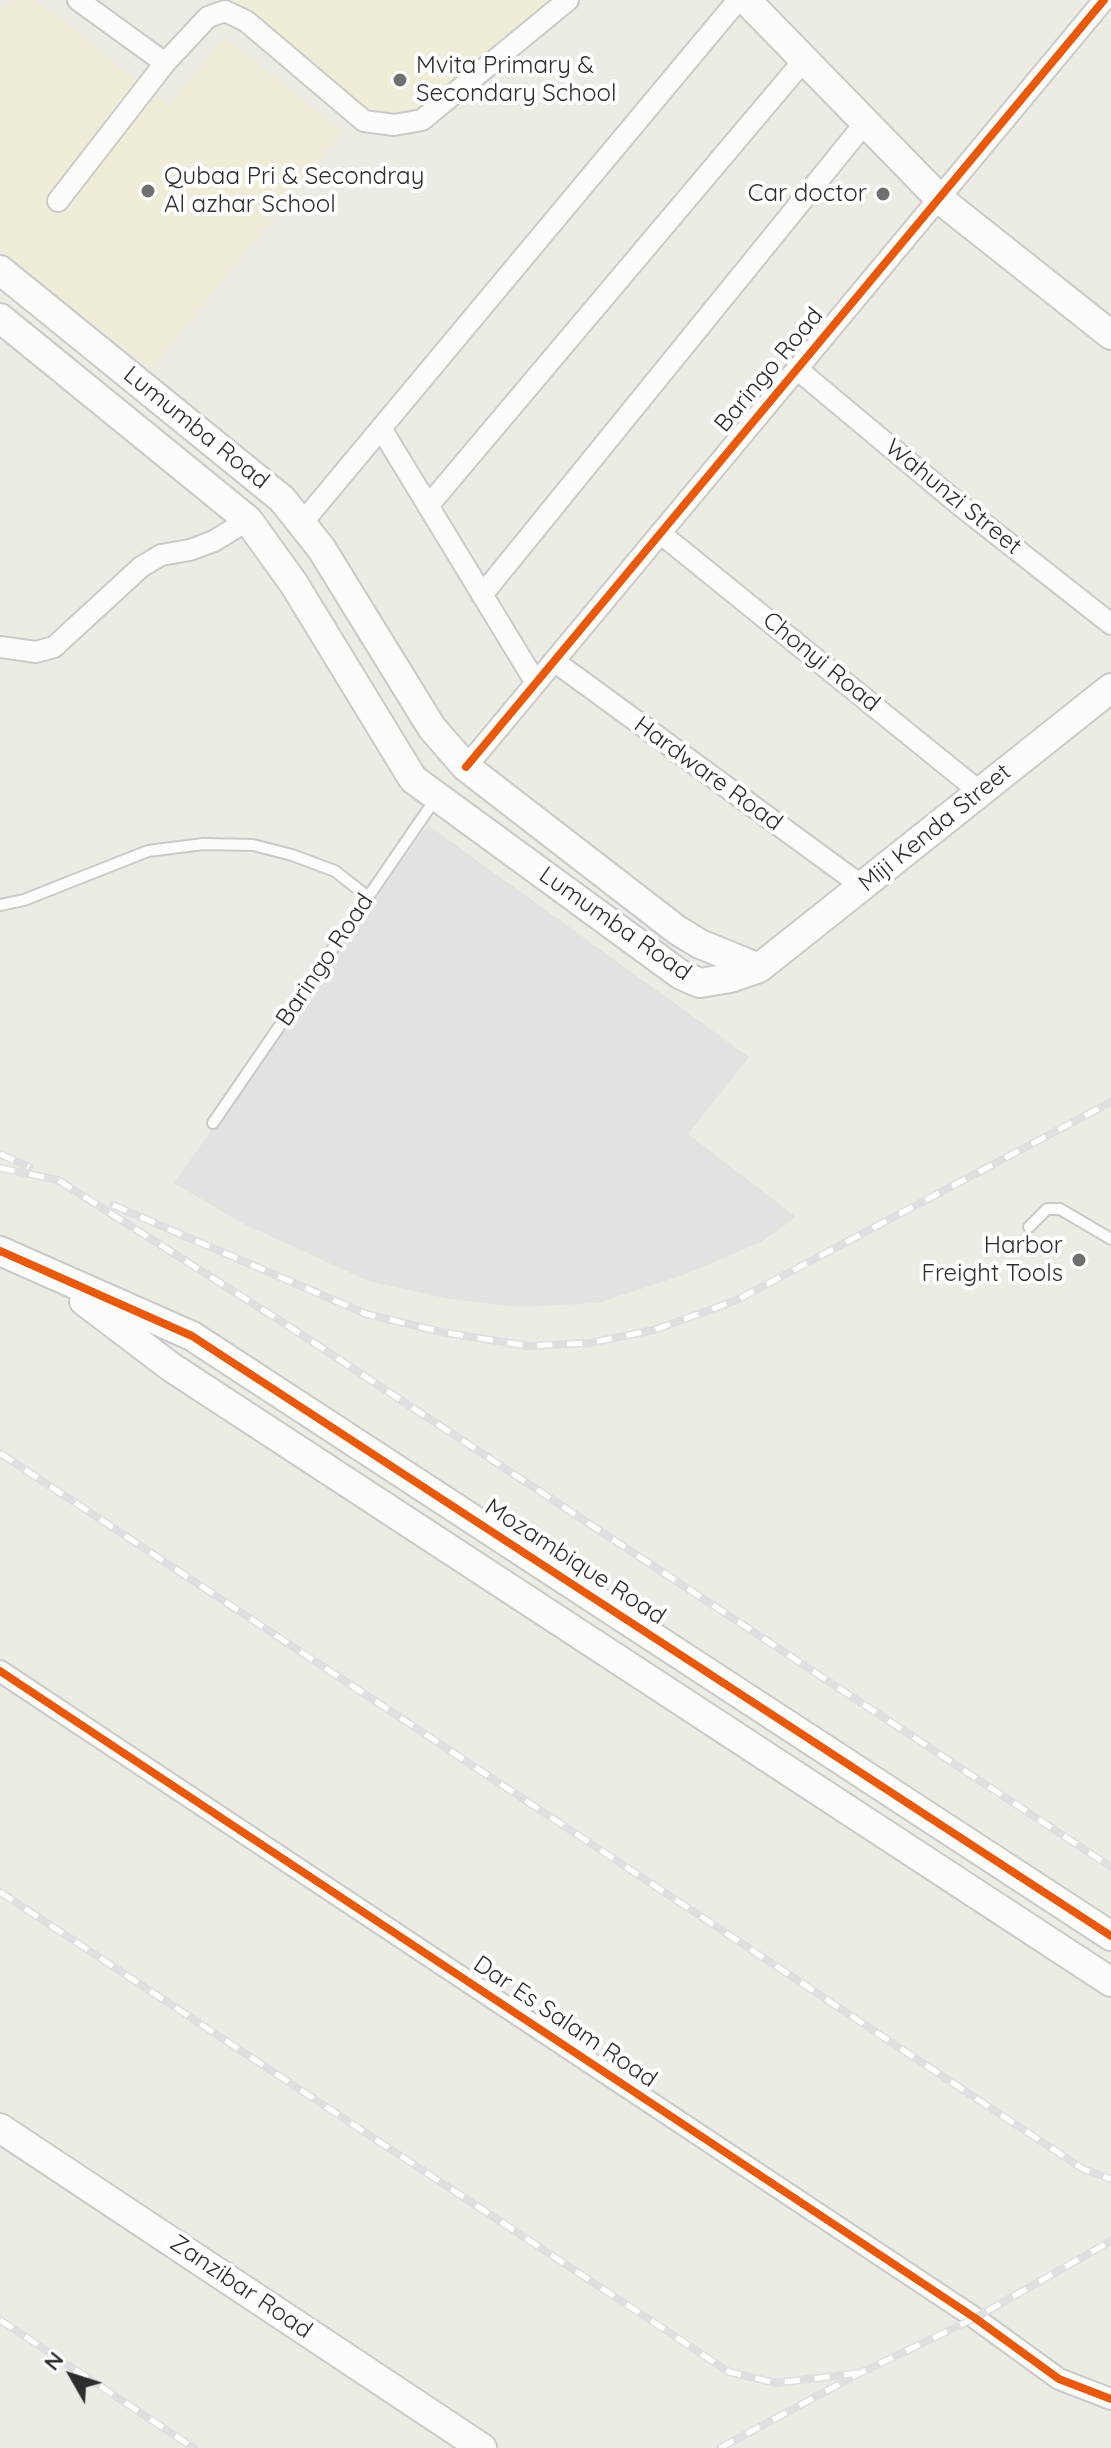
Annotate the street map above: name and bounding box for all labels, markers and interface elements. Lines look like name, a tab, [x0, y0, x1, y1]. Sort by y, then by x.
place label: Mvita Primary & Secondary School	[416, 52, 616, 108]
marker: Mvita Primary & Secondary School	[391, 71, 409, 89]
place label: Qubaa Pri & Secondray Al azhar School	[164, 163, 424, 219]
place label: Car doctor	[748, 180, 867, 208]
marker: Qubaa Pri & Secondray Al azhar School	[139, 182, 157, 200]
marker: Car doctor	[874, 185, 892, 203]
street label: Baringo Road	[709, 302, 829, 438]
street label: Lumumba Road	[117, 360, 275, 496]
street label: Wahunzi Street	[879, 433, 1027, 561]
street label: Chonyi Road	[757, 606, 885, 718]
street label: Hardware Road	[628, 711, 788, 837]
street label: Miji Kenda Street	[853, 758, 1017, 898]
street label: Lumumba Road	[533, 861, 697, 987]
street label: Baringo Road	[270, 888, 380, 1032]
place label: Harbor Freight Tools	[922, 1232, 1063, 1288]
marker: Harbor Freight Tools	[1070, 1251, 1088, 1269]
street label: Mozambique Road	[479, 1493, 671, 1631]
street label: Dar Es Salam Road	[468, 1950, 662, 2094]
street label: Zanzibar Road	[165, 2229, 317, 2345]
north arrow	[32, 2336, 112, 2416]
text: N	[37, 2346, 69, 2376]

